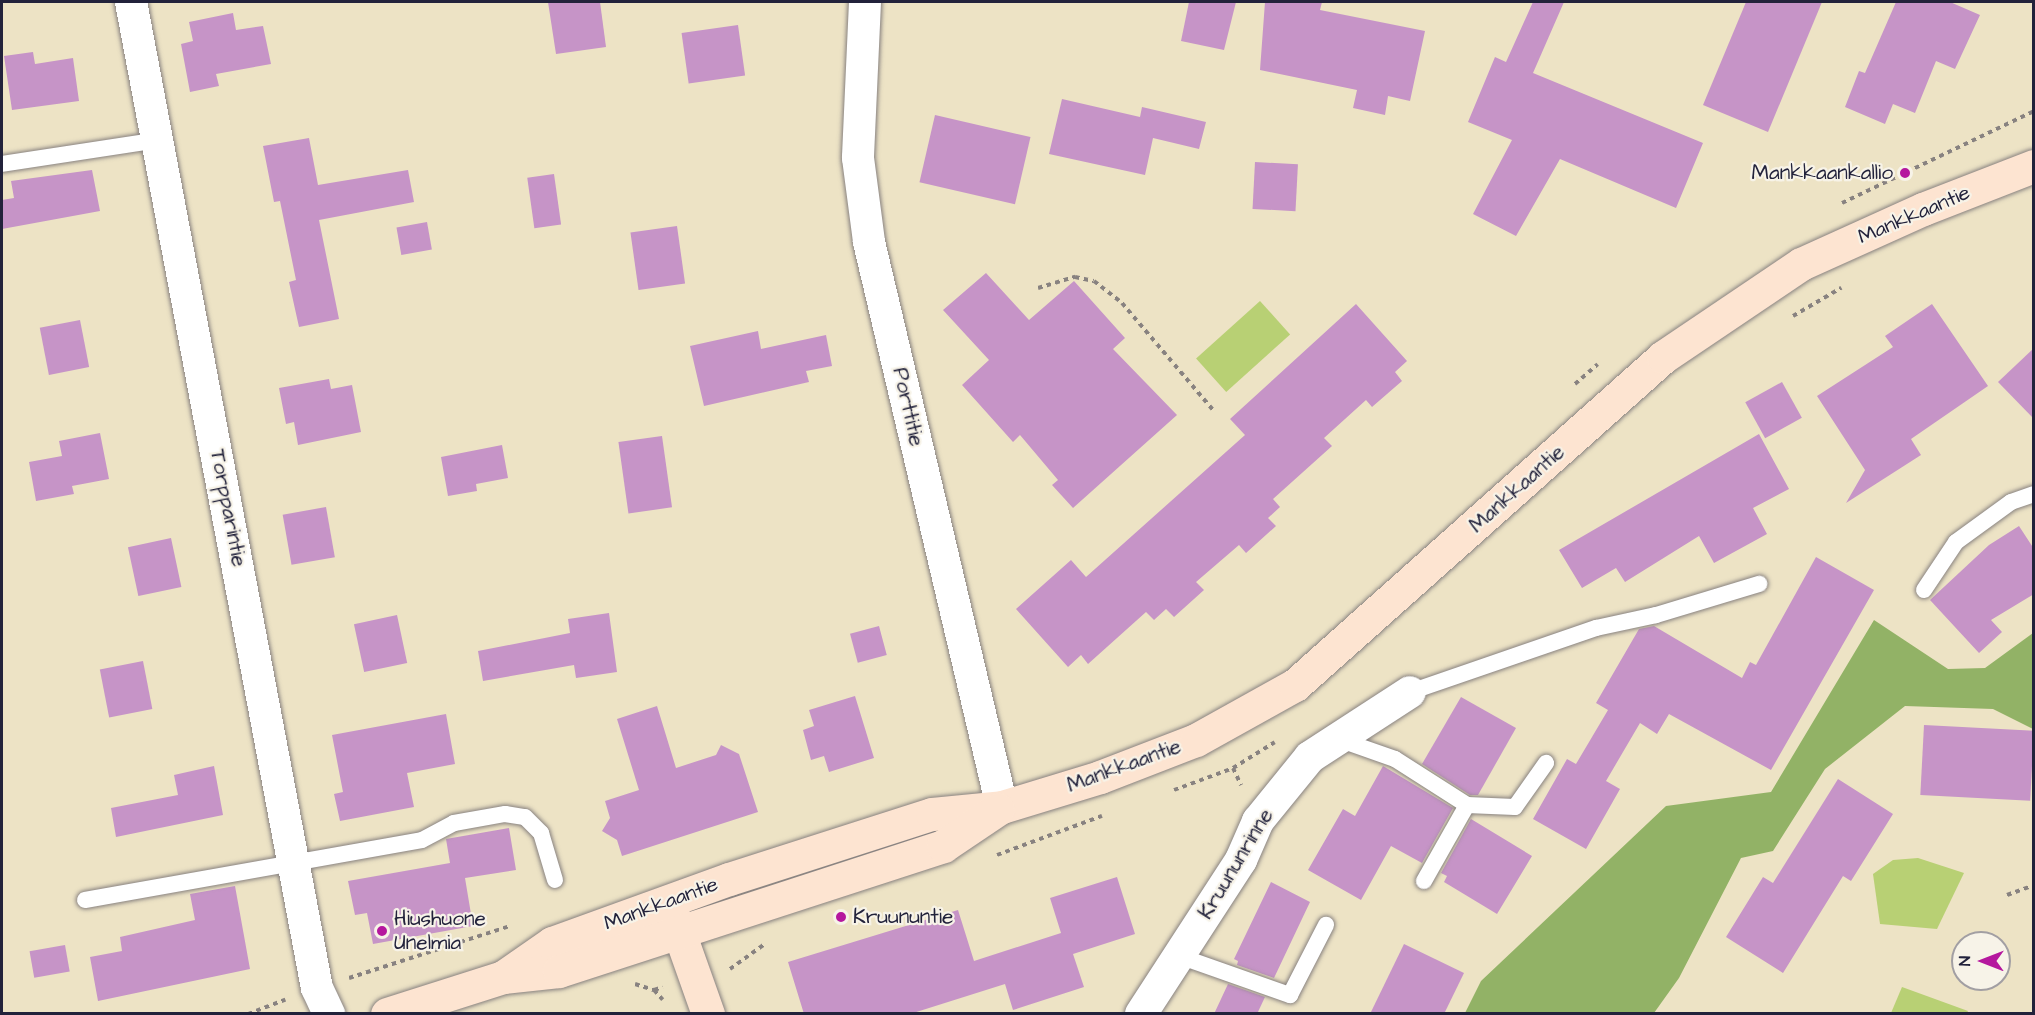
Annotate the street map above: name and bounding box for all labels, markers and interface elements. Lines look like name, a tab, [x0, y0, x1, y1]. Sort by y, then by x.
place label: Mankkaankallio	[1752, 160, 1893, 186]
marker: Mankkaankallio	[1898, 166, 1912, 180]
street label: Mankkaantie	[1854, 180, 1974, 250]
street label: Porttitie	[887, 365, 929, 449]
street label: Mankkaantie	[1464, 440, 1570, 538]
street label: Torpparintie	[204, 447, 252, 569]
street label: Mankkaantie	[1064, 734, 1184, 798]
street label: Kruununrinne	[1193, 804, 1279, 924]
street label: Mankkaantie	[601, 872, 721, 936]
place label: Kruununtie	[853, 904, 953, 930]
place label: Hiushuone Unelmia	[394, 906, 486, 956]
marker: Kruununtie	[834, 910, 848, 924]
marker: Hiushuone Unelmia	[375, 924, 389, 938]
north arrow	[1951, 931, 2011, 991]
text: N	[1954, 956, 1976, 966]

